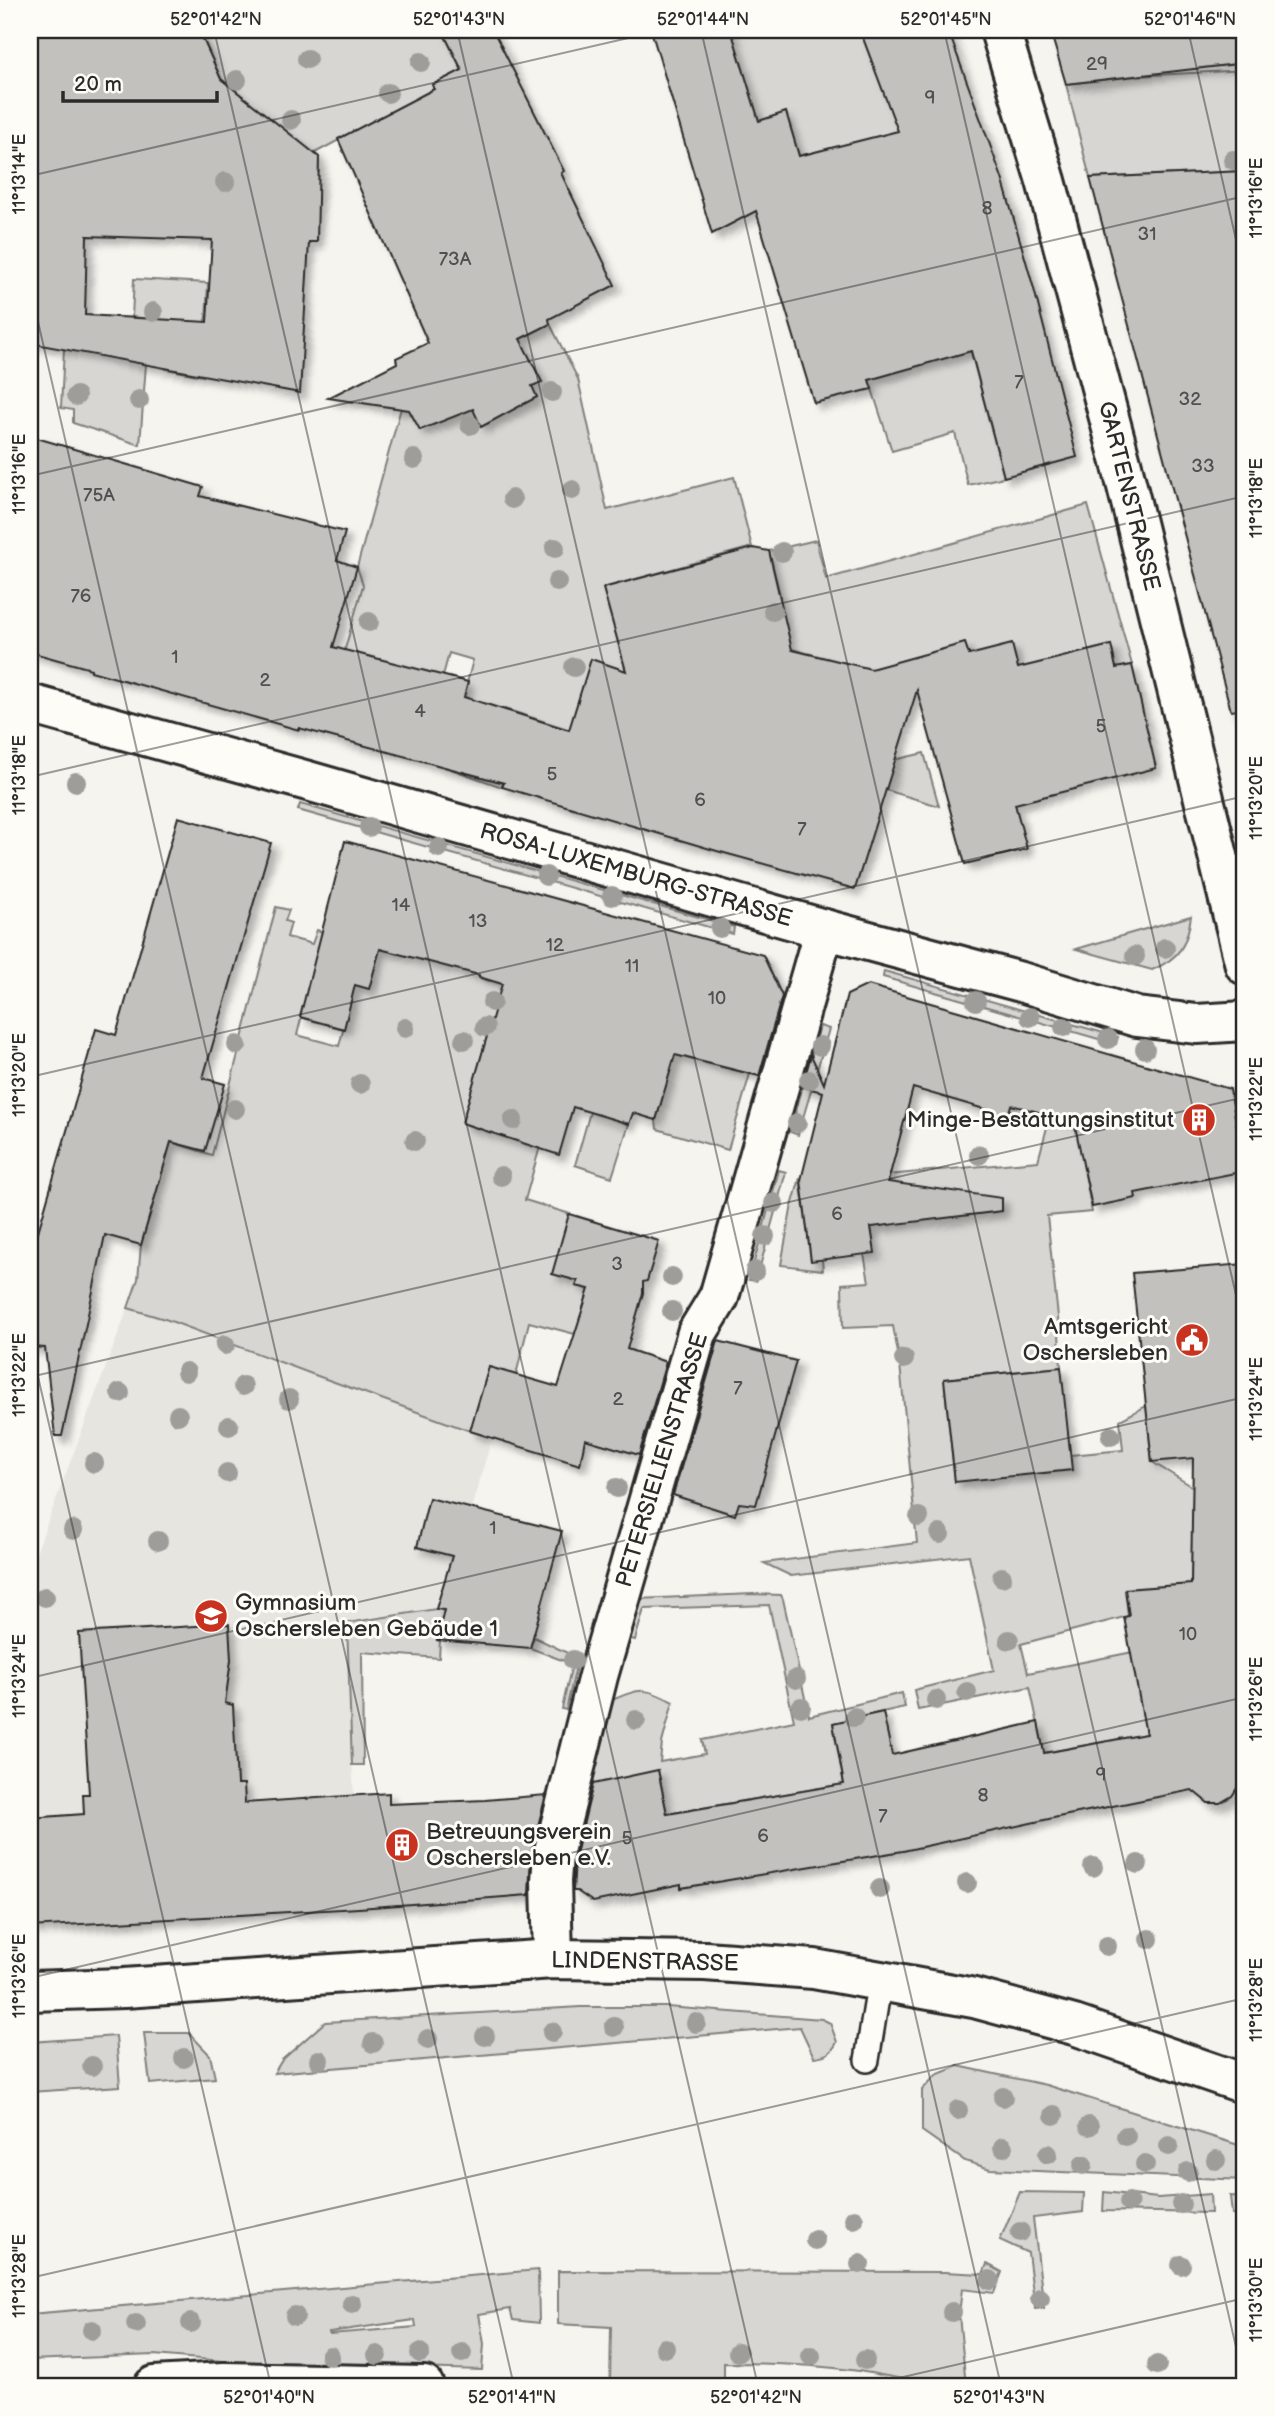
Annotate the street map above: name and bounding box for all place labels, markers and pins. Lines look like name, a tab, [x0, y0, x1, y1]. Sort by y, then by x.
building icon: Minge-Bestattungsinstitut	[1180, 1101, 1218, 1139]
place label: Minge-Bestattungsinstitut	[907, 1106, 1174, 1134]
place label: Amtsgericht Oschersleben	[1023, 1313, 1168, 1367]
public building icon: Amtsgericht Oschersleben	[1173, 1321, 1211, 1359]
place label: Gymnasium Oschersleben Gebäude 1	[235, 1589, 498, 1643]
school or university icon: Gymnasium Oschersleben Gebäude 1	[192, 1597, 230, 1635]
place label: Betreuungsverein Oschersleben e.V.	[426, 1818, 611, 1872]
building icon: Betreuungsverein Oschersleben e.V.	[383, 1826, 421, 1864]

